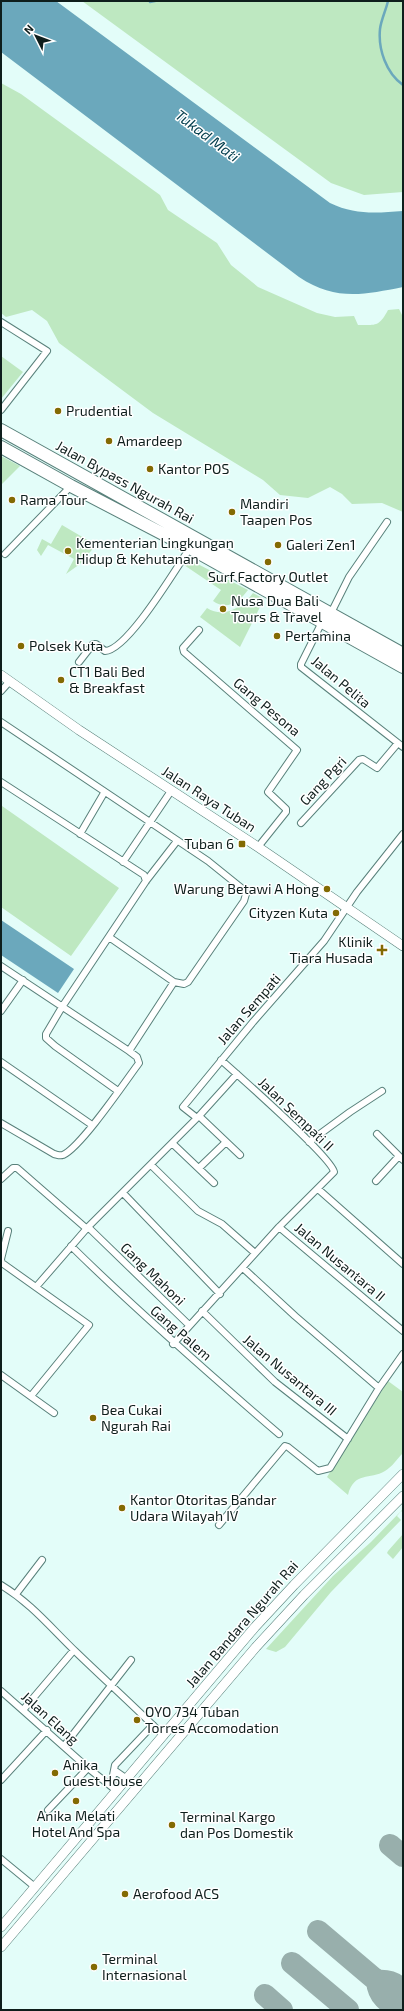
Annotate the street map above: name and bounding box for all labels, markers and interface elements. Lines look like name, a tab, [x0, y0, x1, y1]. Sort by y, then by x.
north arrow	[16, 16, 56, 56]
text: N	[21, 22, 36, 36]
water label: Tukad Mati	[172, 105, 243, 165]
place label: Prudential	[66, 402, 133, 419]
marker: Prudential	[53, 406, 63, 416]
place label: Amardeep	[117, 432, 182, 449]
marker: Amardeep	[104, 436, 114, 446]
street label: Jalan Bypass Ngurah Rai	[53, 437, 197, 527]
place label: Kantor POS	[158, 460, 229, 477]
marker: Kantor POS	[145, 464, 155, 474]
place label: Rama Tour	[20, 491, 88, 508]
marker: Rama Tour	[7, 495, 17, 505]
place label: Mandiri Taapen Pos	[240, 495, 312, 528]
marker: Mandiri Taapen Pos	[227, 507, 237, 517]
place label: Kementerian Lingkungan Hidup & Kehutanan	[76, 534, 234, 567]
place label: Galeri Zen1	[286, 536, 356, 553]
marker: Galeri Zen1	[273, 540, 283, 550]
marker: Kementerian Lingkungan Hidup & Kehutanan	[63, 546, 73, 556]
marker: Surf Factory Outlet	[263, 557, 273, 567]
place label: Surf Factory Outlet	[208, 568, 328, 585]
place label: Nusa Dua Bali Tours & Travel	[231, 592, 323, 625]
marker: Nusa Dua Bali Tours & Travel	[218, 604, 228, 614]
place label: Pertamina	[285, 627, 351, 644]
marker: Pertamina	[272, 631, 282, 641]
place label: Polsek Kuta	[29, 637, 103, 654]
marker: Polsek Kuta	[16, 641, 26, 651]
street label: Jalan Pelita	[308, 652, 374, 711]
place label: CT1 Bali Bed & Breakfast	[69, 663, 145, 696]
street label: Gang Pesona	[230, 674, 304, 740]
marker: CT1 Bali Bed & Breakfast	[56, 675, 66, 685]
street label: Gang Pgri	[296, 753, 350, 809]
street label: Jalan Raya Tuban	[159, 762, 259, 835]
place label: Tuban 6	[184, 835, 234, 852]
marker: Tuban 6	[237, 839, 247, 849]
place label: Warung Betawi A Hong	[174, 880, 319, 897]
marker: Warung Betawi A Hong	[322, 884, 332, 894]
place label: Cityzen Kuta	[249, 904, 328, 921]
marker: Cityzen Kuta	[331, 908, 341, 918]
place label: Klinik Tiara Husada	[289, 933, 373, 966]
marker: Klinik Tiara Husada	[376, 944, 388, 956]
street label: Jalan Sempati	[213, 970, 284, 1047]
street label: Jalan Sempati II	[255, 1073, 338, 1154]
street label: Jalan Nusantara II	[292, 1219, 389, 1304]
street label: Gang Mahoni	[118, 1239, 189, 1309]
street label: Gang Palem	[147, 1301, 215, 1364]
street label: Jalan Nusantara III	[240, 1331, 341, 1419]
place label: Bea Cukai Ngurah Rai	[101, 1401, 171, 1434]
marker: Bea Cukai Ngurah Rai	[88, 1413, 98, 1423]
place label: Kantor Otoritas Bandar Udara Wilayah IV	[130, 1491, 277, 1524]
marker: Kantor Otoritas Bandar Udara Wilayah IV	[117, 1503, 127, 1513]
street label: Jalan Bandara Ngurah Rai	[182, 1557, 301, 1690]
street label: Jalan Elang	[18, 1687, 83, 1748]
place label: OYO 734 Tuban Torres Accomodation	[145, 1703, 279, 1736]
marker: OYO 734 Tuban Torres Accomodation	[132, 1715, 142, 1725]
place label: Anika Guest House	[63, 1756, 143, 1789]
marker: Anika Guest House	[50, 1768, 60, 1778]
marker: Anika Melati Hotel And Spa	[71, 1796, 81, 1806]
place label: Anika Melati Hotel And Spa	[32, 1807, 120, 1840]
place label: Terminal Kargo dan Pos Domestik	[180, 1808, 293, 1841]
marker: Terminal Kargo dan Pos Domestik	[167, 1820, 177, 1830]
place label: Aerofood ACS	[133, 1885, 219, 1902]
marker: Aerofood ACS	[120, 1889, 130, 1899]
place label: Terminal Internasional	[102, 1950, 187, 1983]
marker: Terminal Internasional	[89, 1962, 99, 1972]

